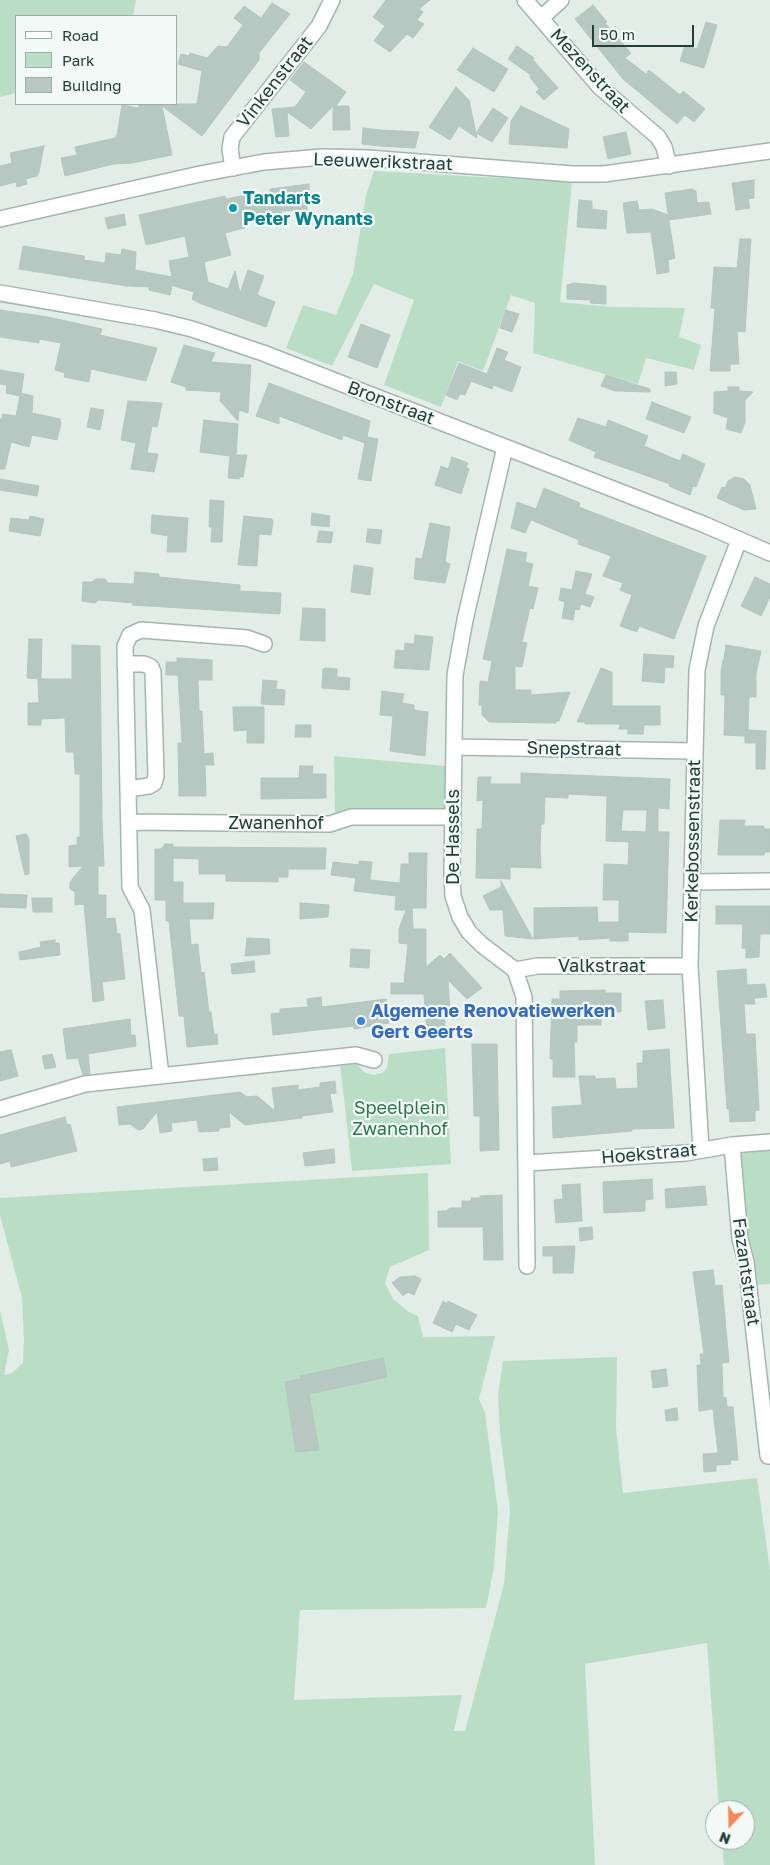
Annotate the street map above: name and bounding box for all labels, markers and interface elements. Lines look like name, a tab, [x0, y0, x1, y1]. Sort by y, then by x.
legend	[15, 15, 178, 105]
scale bar	[595, 15, 698, 47]
street label: Mezenstraat	[545, 24, 635, 118]
text: 50 m	[600, 25, 635, 43]
text: Road	[62, 26, 99, 44]
street label: Vinkenstraat	[233, 32, 317, 132]
text: Park	[62, 51, 94, 69]
text: Building	[62, 76, 122, 94]
street label: Leeuwerikstraat	[313, 149, 453, 175]
place label: Tandarts Peter Wynants	[243, 187, 373, 230]
marker: Tandarts Peter Wynants	[227, 202, 239, 214]
street label: Bronstraat	[344, 376, 438, 430]
street label: Snepstraat	[526, 737, 622, 761]
street label: Kerkebossenstraat	[681, 759, 705, 923]
street label: De Hassels	[442, 789, 464, 885]
street label: Zwanenhof	[228, 812, 324, 834]
street label: Valkstraat	[558, 955, 646, 977]
place label: Algemene Renovatiewerken Gert Geerts	[371, 1000, 615, 1042]
marker: Algemene Renovatiewerken Gert Geerts	[355, 1015, 367, 1027]
park label: Speelplein Zwanenhof	[352, 1097, 448, 1140]
street label: Hoekstraat	[600, 1139, 698, 1169]
street label: Fazantstraat	[728, 1217, 764, 1327]
north arrow	[705, 1800, 755, 1850]
text: N	[717, 1829, 733, 1848]

